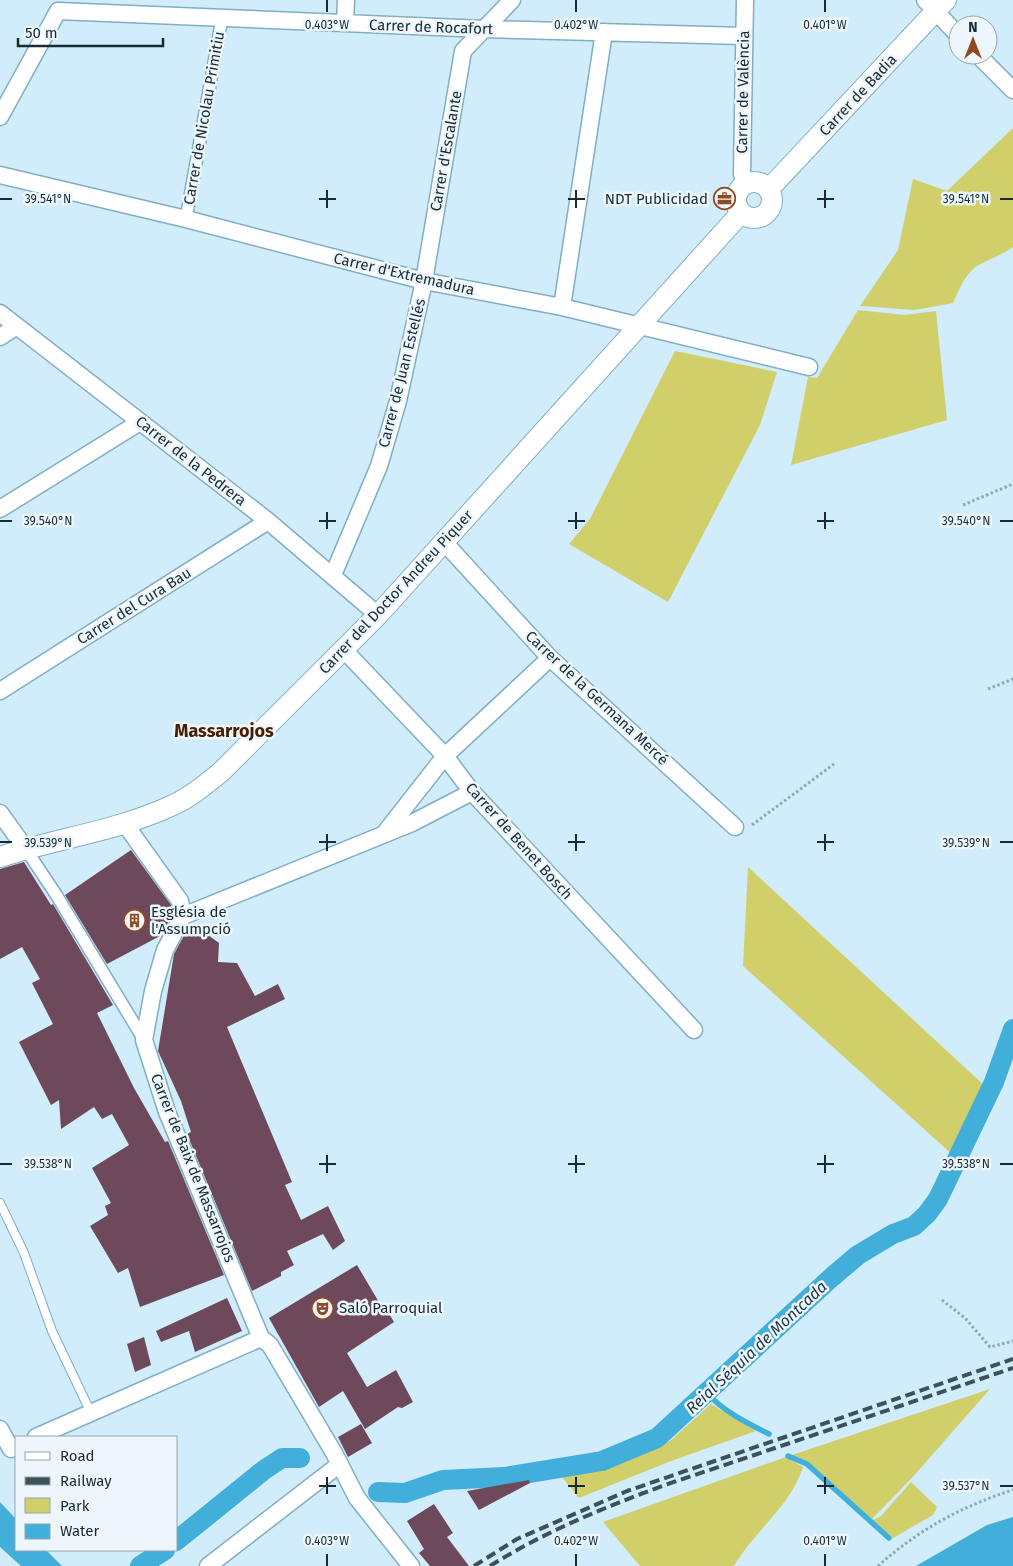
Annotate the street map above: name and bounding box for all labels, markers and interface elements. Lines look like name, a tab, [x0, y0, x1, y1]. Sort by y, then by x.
scale bar	[18, 15, 162, 47]
north arrow	[948, 15, 998, 65]
street label: Carrer de Rocafort	[369, 16, 494, 38]
text: 0.403°W	[305, 18, 349, 32]
text: 0.402°W	[554, 18, 598, 32]
text: 0.401°W	[803, 18, 847, 32]
text: N	[968, 19, 978, 36]
text: 50 m	[25, 24, 58, 42]
street label: Carrer de Nicolau Primitiu	[180, 30, 228, 206]
street label: Carrer de València	[733, 30, 753, 154]
street label: Carrer de Badia	[816, 50, 900, 140]
street label: Carrer d'Escalante	[427, 89, 465, 213]
office icon: NDT Publicidad	[712, 187, 736, 211]
place label: NDT Publicidad	[605, 190, 708, 208]
text: 39.541°N	[25, 192, 71, 206]
text: 39.541°N	[943, 192, 989, 206]
street label: Carrer d'Extremadura	[332, 249, 476, 299]
street label: Carrer de Juan Estellés	[375, 297, 429, 449]
street label: Carrer de la Pedrera	[132, 412, 250, 510]
street label: Carrer del Doctor Andreu Piquer	[315, 506, 477, 678]
text: 39.540°N	[24, 514, 72, 528]
text: 39.540°N	[942, 514, 990, 528]
street label: Carrer del Cura Bau	[74, 564, 194, 648]
street label: Carrer de la Germana Mercé	[522, 627, 672, 769]
district label: Massarrojos	[174, 720, 274, 742]
street label: Carrer de Benet Bosch	[462, 779, 576, 903]
text: 39.539°N	[24, 836, 72, 850]
text: 39.539°N	[942, 836, 990, 850]
place label: Església de l'Assumpció	[151, 903, 231, 938]
building icon: Església de l'Assumpció	[123, 909, 147, 933]
street label: Carrer de Baix de Massarrojos	[147, 1071, 239, 1265]
text: 39.538°N	[24, 1157, 72, 1171]
text: 39.538°N	[942, 1157, 990, 1171]
water label: Reial Séquia de Montcada	[682, 1277, 831, 1418]
theatre icon: Saló Parroquial	[311, 1296, 335, 1320]
place label: Saló Parroquial	[339, 1299, 443, 1317]
legend	[15, 1436, 178, 1551]
text: Road	[60, 1447, 95, 1465]
text: Railway	[60, 1472, 112, 1490]
text: 39.537°N	[943, 1479, 989, 1493]
text: Park	[60, 1497, 90, 1515]
text: Water	[60, 1522, 99, 1540]
text: 0.403°W	[305, 1534, 349, 1548]
text: 0.402°W	[554, 1534, 598, 1548]
text: 0.401°W	[803, 1534, 847, 1548]

